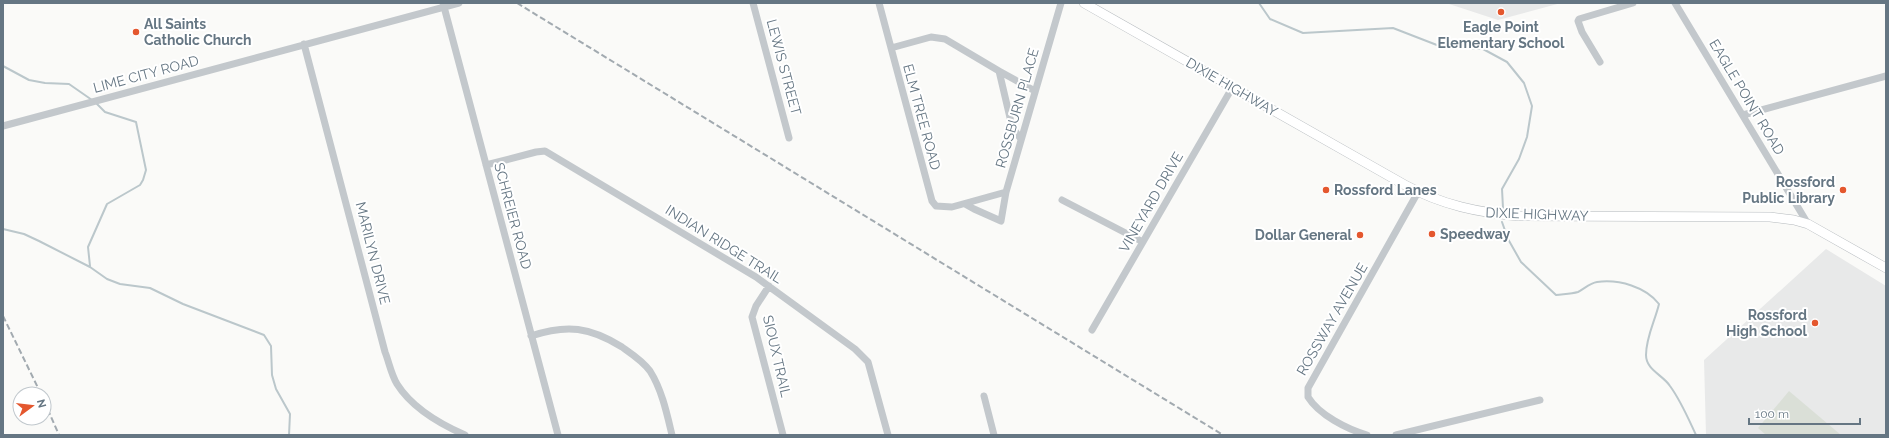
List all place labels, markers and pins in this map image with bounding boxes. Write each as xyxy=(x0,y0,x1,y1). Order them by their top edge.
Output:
marker: Eagle Point Elementary School xyxy=(1496,7,1506,17)
place label: All Saints Catholic Church xyxy=(144,16,252,48)
place label: Eagle Point Elementary School xyxy=(1438,19,1565,51)
marker: All Saints Catholic Church xyxy=(131,27,141,37)
place label: Rossford Public Library xyxy=(1742,174,1835,206)
place label: Rossford Lanes xyxy=(1334,182,1437,198)
marker: Rossford Lanes xyxy=(1321,185,1331,195)
marker: Rossford Public Library xyxy=(1838,185,1848,195)
place label: Speedway xyxy=(1440,226,1510,242)
place label: Dollar General xyxy=(1255,227,1353,243)
marker: Speedway xyxy=(1427,229,1437,239)
marker: Dollar General xyxy=(1355,230,1365,240)
place label: Rossford High School xyxy=(1726,307,1808,339)
marker: Rossford High School xyxy=(1810,318,1820,328)

